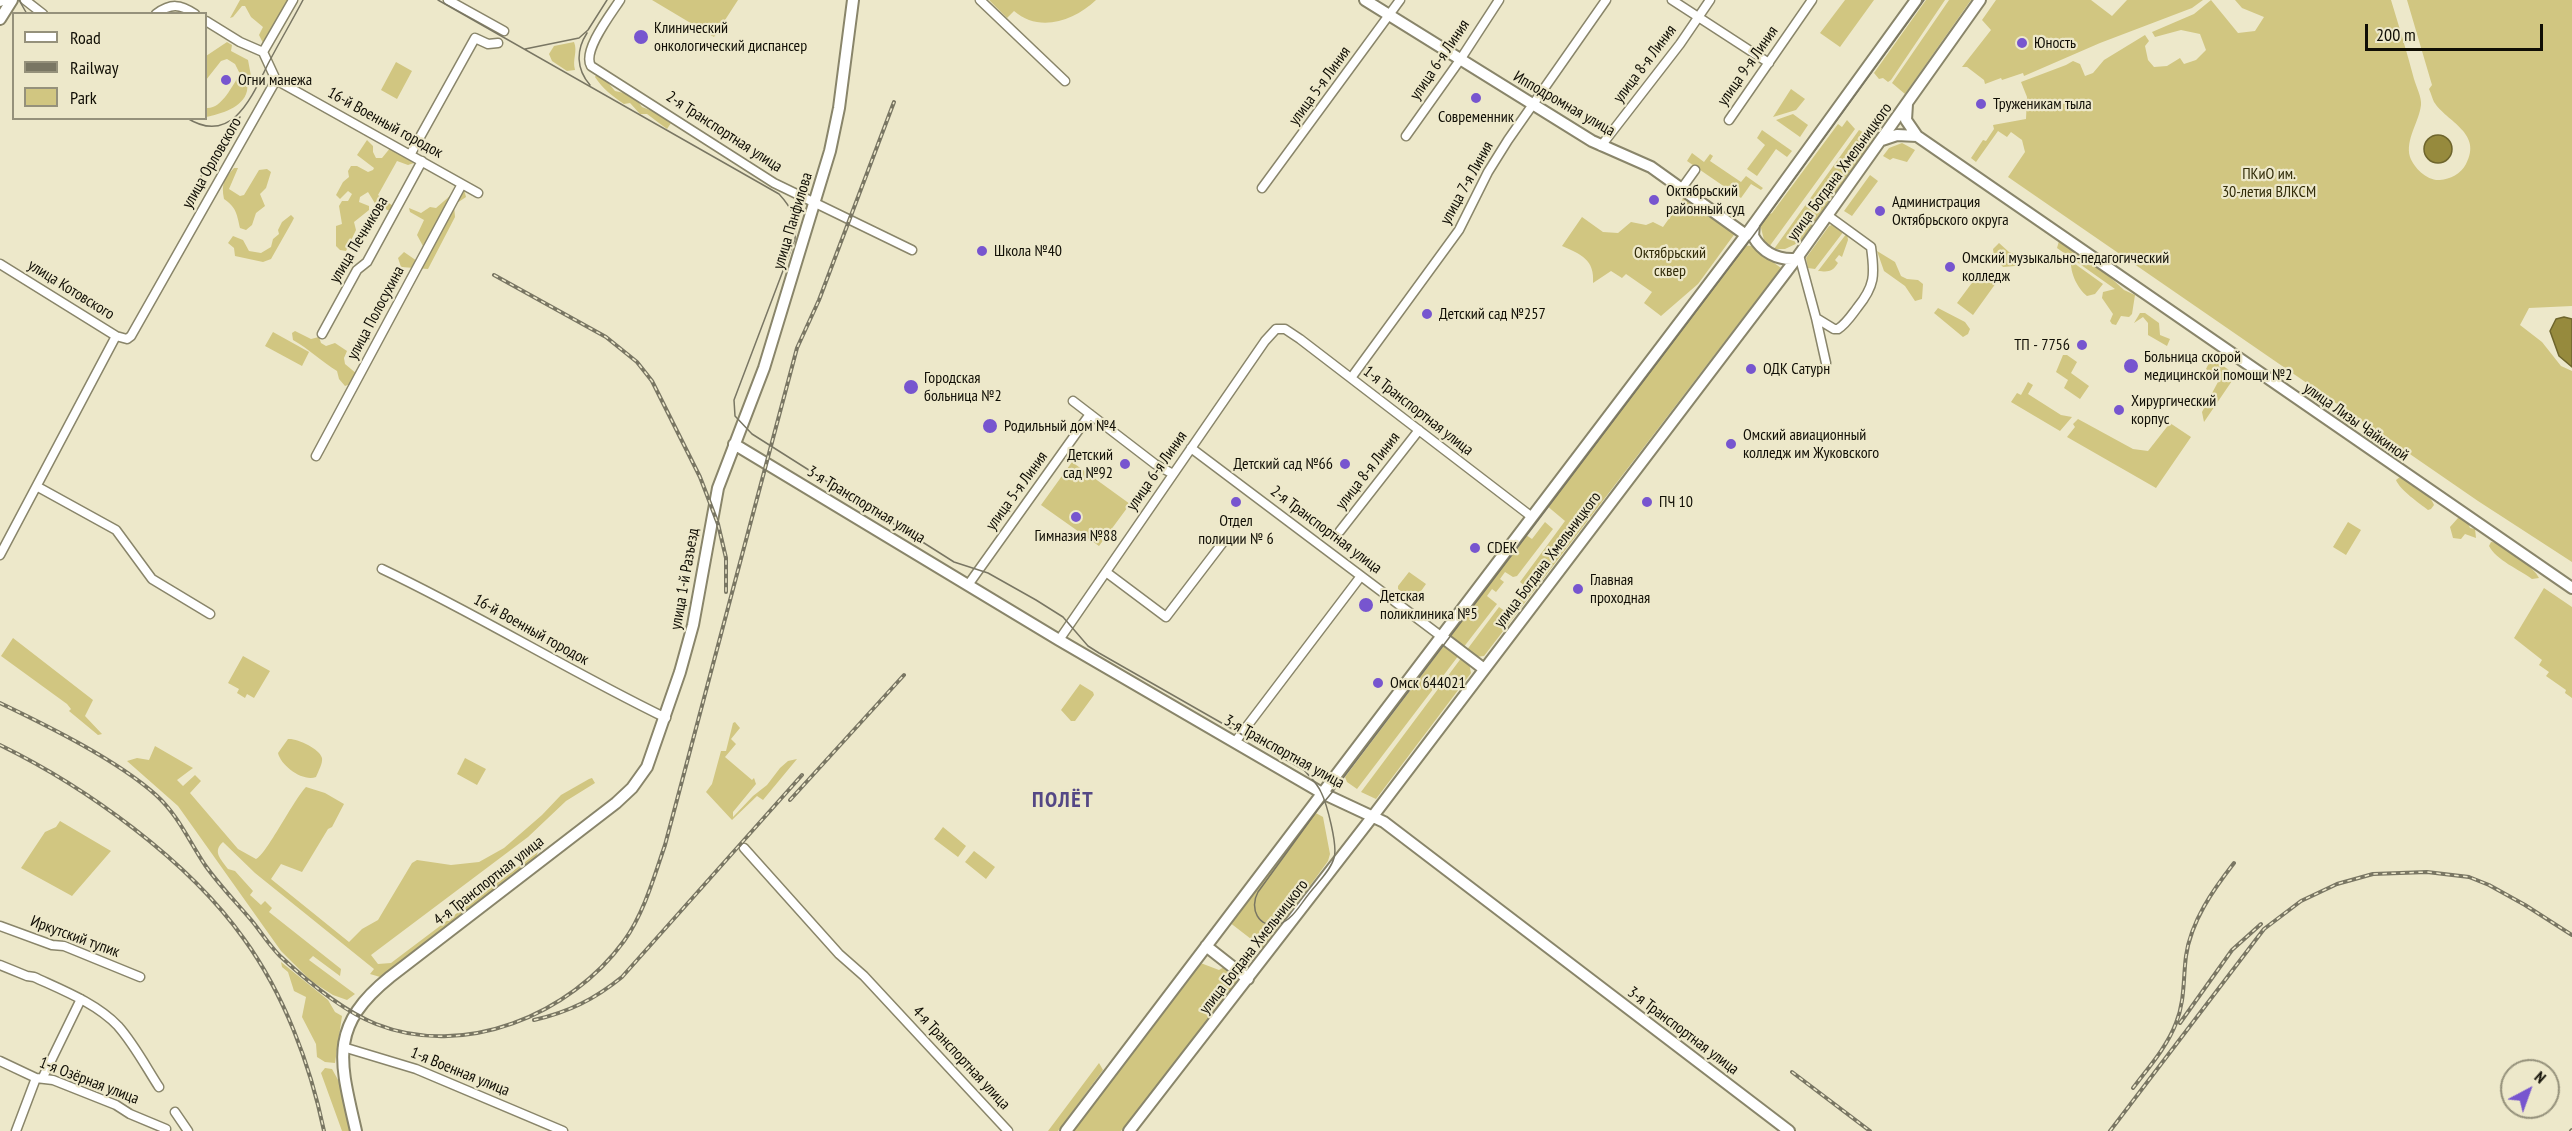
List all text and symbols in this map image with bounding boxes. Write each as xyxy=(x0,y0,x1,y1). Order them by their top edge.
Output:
legend xyxy=(12,12,207,120)
scale bar xyxy=(2368,12,2546,50)
street label: улица 6-я Линия xyxy=(1406,16,1474,104)
place label: Клинический онкологический диспансер xyxy=(654,18,807,56)
street label: улица 8-я Линия xyxy=(1609,21,1681,107)
street label: улица 9-я Линия xyxy=(1714,22,1782,110)
text: 200 m xyxy=(2376,23,2416,46)
text: Road xyxy=(70,26,101,49)
marker: Клинический онкологический диспансер xyxy=(632,28,650,46)
place label: Юность xyxy=(2034,33,2076,53)
marker: Юность xyxy=(2015,36,2029,50)
street label: улица 5-я Линия xyxy=(1285,43,1355,129)
text: Railway xyxy=(70,56,119,79)
street label: Ипподромная улица xyxy=(1510,67,1618,141)
place label: Огни манежа xyxy=(238,70,312,90)
marker: Огни манежа xyxy=(219,73,233,87)
street label: 16-й Военный городок xyxy=(324,83,446,163)
text: Park xyxy=(70,86,97,109)
street label: 2-я Транспортная улица xyxy=(662,87,786,177)
marker: Современник xyxy=(1469,91,1483,105)
place label: Труженикам тыла xyxy=(1993,94,2092,114)
marker: Труженикам тыла xyxy=(1974,97,1988,111)
street label: улица Богдана Хмельницкого xyxy=(1784,99,1896,245)
place label: Современник xyxy=(1438,107,1514,127)
street label: улица Орловского xyxy=(178,114,246,212)
street label: улица 7-я Линия xyxy=(1436,138,1498,228)
park label: ПКиО им. 30-летия ВЛКСМ xyxy=(2222,164,2316,202)
street label: улица Панфилова xyxy=(769,170,817,272)
place label: Октябрьский районный суд xyxy=(1666,181,1745,219)
place label: Администрация Октябрьского округа xyxy=(1892,192,2009,230)
street label: улица Печникова xyxy=(326,193,392,287)
marker: Октябрьский районный суд xyxy=(1647,193,1661,207)
marker: Администрация Октябрьского округа xyxy=(1873,204,1887,218)
place label: Школа №40 xyxy=(994,241,1062,261)
park label: Октябрьский сквер xyxy=(1634,243,1706,281)
marker: Школа №40 xyxy=(975,244,989,258)
place label: Омский музыкально-педагогический колледж xyxy=(1962,248,2169,286)
street label: улица Котовского xyxy=(24,256,118,324)
marker: Омский музыкально-педагогический колледж xyxy=(1943,260,1957,274)
street label: улица Полосухина xyxy=(343,263,409,363)
place label: Детский сад №257 xyxy=(1439,304,1546,324)
marker: Детский сад №257 xyxy=(1420,307,1434,321)
place label: ТП - 7756 xyxy=(2014,335,2070,355)
marker: ТП - 7756 xyxy=(2075,338,2089,352)
place label: Больница скорой медицинской помощи №2 xyxy=(2144,347,2292,385)
marker: Больница скорой медицинской помощи №2 xyxy=(2122,357,2140,375)
place label: ОДК Сатурн xyxy=(1763,359,1830,379)
street label: 1-я Транспортная улица xyxy=(1359,362,1477,460)
marker: ОДК Сатурн xyxy=(1744,362,1758,376)
place label: Городская больница №2 xyxy=(924,368,1002,406)
marker: Городская больница №2 xyxy=(902,378,920,396)
street label: улица Лизы Чайкиной xyxy=(2300,379,2412,465)
place label: Хирургический корпус xyxy=(2131,391,2216,429)
marker: Хирургический корпус xyxy=(2112,403,2126,417)
place label: Родильный дом №4 xyxy=(1004,416,1116,436)
marker: Родильный дом №4 xyxy=(981,417,999,435)
place label: Омский авиационный колледж им Жуковского xyxy=(1743,425,1879,463)
street label: улица 6-я Линия xyxy=(1123,427,1191,515)
street label: улица 8-я Линия xyxy=(1332,429,1404,513)
marker: Омский авиационный колледж им Жуковского xyxy=(1724,437,1738,451)
place label: Детский сад №92 xyxy=(1063,445,1113,483)
street label: улица 5-я Линия xyxy=(982,448,1052,534)
place label: Детский сад №66 xyxy=(1234,454,1333,474)
marker: Детский сад №92 xyxy=(1118,457,1132,471)
marker: Детский сад №66 xyxy=(1338,457,1352,471)
street label: 3-я Транспортная улица xyxy=(803,462,929,548)
street label: 2-я Транспортная улица xyxy=(1266,482,1386,578)
street label: улица Богдана Хмельницкого xyxy=(1491,488,1605,632)
place label: ПЧ 10 xyxy=(1659,492,1693,512)
marker: Отдел полиции № 6 xyxy=(1229,495,1243,509)
marker: ПЧ 10 xyxy=(1640,495,1654,509)
marker: Гимназия №88 xyxy=(1069,510,1083,524)
place label: Отдел полиции № 6 xyxy=(1198,511,1274,549)
place label: Гимназия №88 xyxy=(1035,526,1117,546)
street label: улица 1-й Разъезд xyxy=(667,527,703,631)
place label: CDEK xyxy=(1487,538,1517,558)
marker: CDEK xyxy=(1468,541,1482,555)
place label: Главная проходная xyxy=(1590,570,1650,608)
marker: Главная проходная xyxy=(1571,582,1585,596)
place label: Детская поликлиника №5 xyxy=(1380,586,1478,624)
street label: 16-й Военный городок xyxy=(470,590,592,670)
marker: Детская поликлиника №5 xyxy=(1357,596,1375,614)
place label: Омск 644021 xyxy=(1390,673,1466,693)
marker: Омск 644021 xyxy=(1371,676,1385,690)
street label: 3-я Транспортная улица xyxy=(1220,711,1348,793)
district label: ПОЛЁТ xyxy=(1032,788,1094,814)
street label: 4-я Транспортная улица xyxy=(430,832,548,930)
street label: улица Богдана Хмельницкого xyxy=(1195,876,1313,1018)
street label: Иркутский тупик xyxy=(28,912,122,962)
street label: 3-я Транспортная улица xyxy=(1623,983,1743,1079)
street label: 4-я Транспортная улица xyxy=(908,1002,1014,1114)
street label: 1-я Военная улица xyxy=(408,1043,512,1101)
street label: 1-я Озёрная улица xyxy=(36,1053,142,1109)
north arrow xyxy=(2500,1059,2560,1119)
text: N xyxy=(2531,1067,2550,1087)

